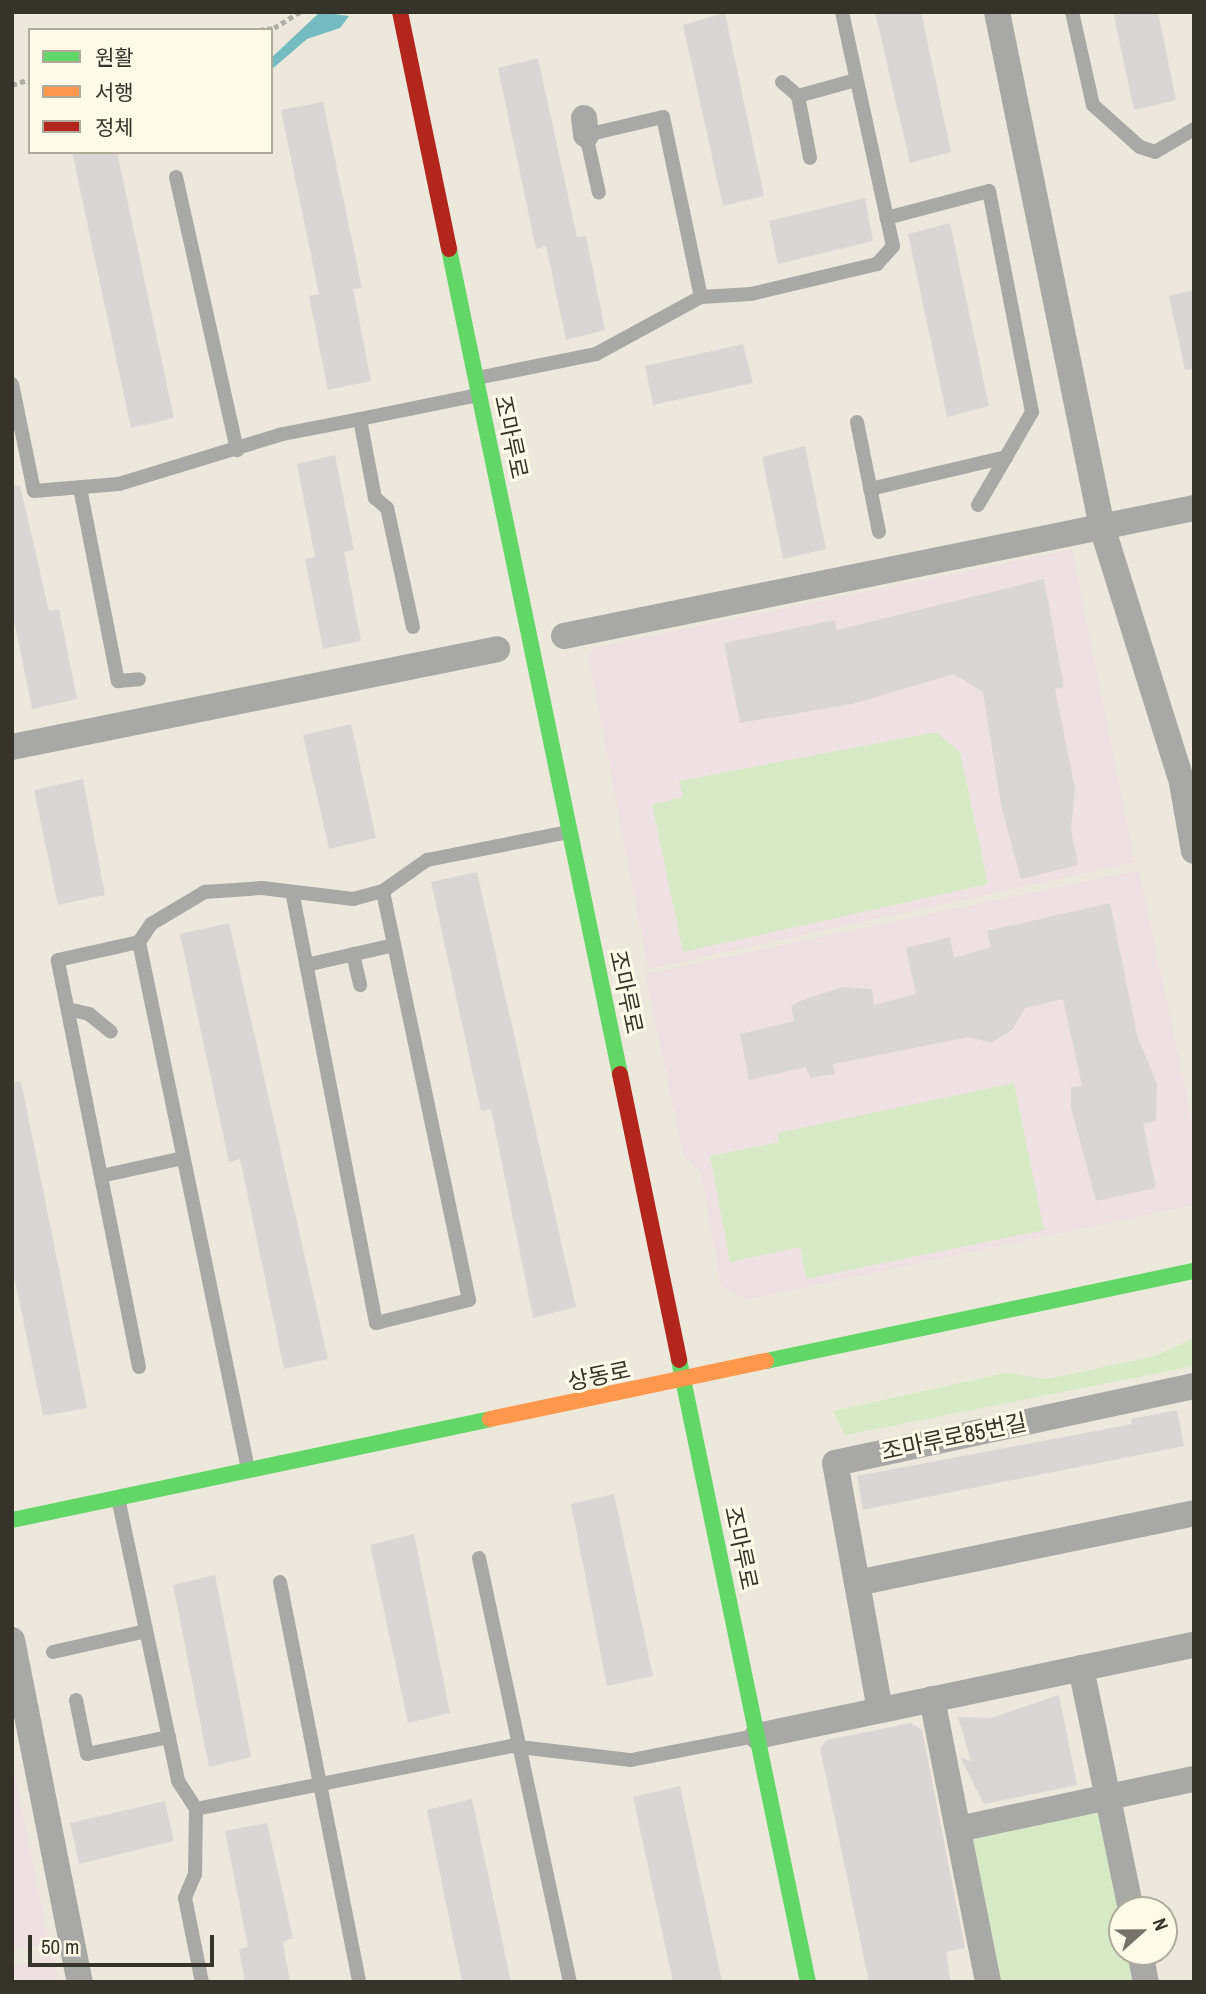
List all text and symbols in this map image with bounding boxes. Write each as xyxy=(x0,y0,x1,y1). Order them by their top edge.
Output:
legend xyxy=(28,28,273,154)
text: 원활 xyxy=(95,43,134,72)
text: 서행 xyxy=(95,78,134,107)
text: 정체 xyxy=(95,113,134,142)
street label: 조마루로 xyxy=(489,393,533,481)
street label: 조마루로 xyxy=(604,948,648,1036)
street label: 상동로 xyxy=(565,1356,633,1396)
street label: 조마루로85번길 xyxy=(879,1408,1029,1466)
street label: 조마루로 xyxy=(719,1504,763,1592)
north arrow xyxy=(1108,1896,1178,1966)
text: N xyxy=(1147,1914,1175,1934)
scale bar xyxy=(32,1920,217,1964)
text: 50 m xyxy=(41,1932,79,1961)

